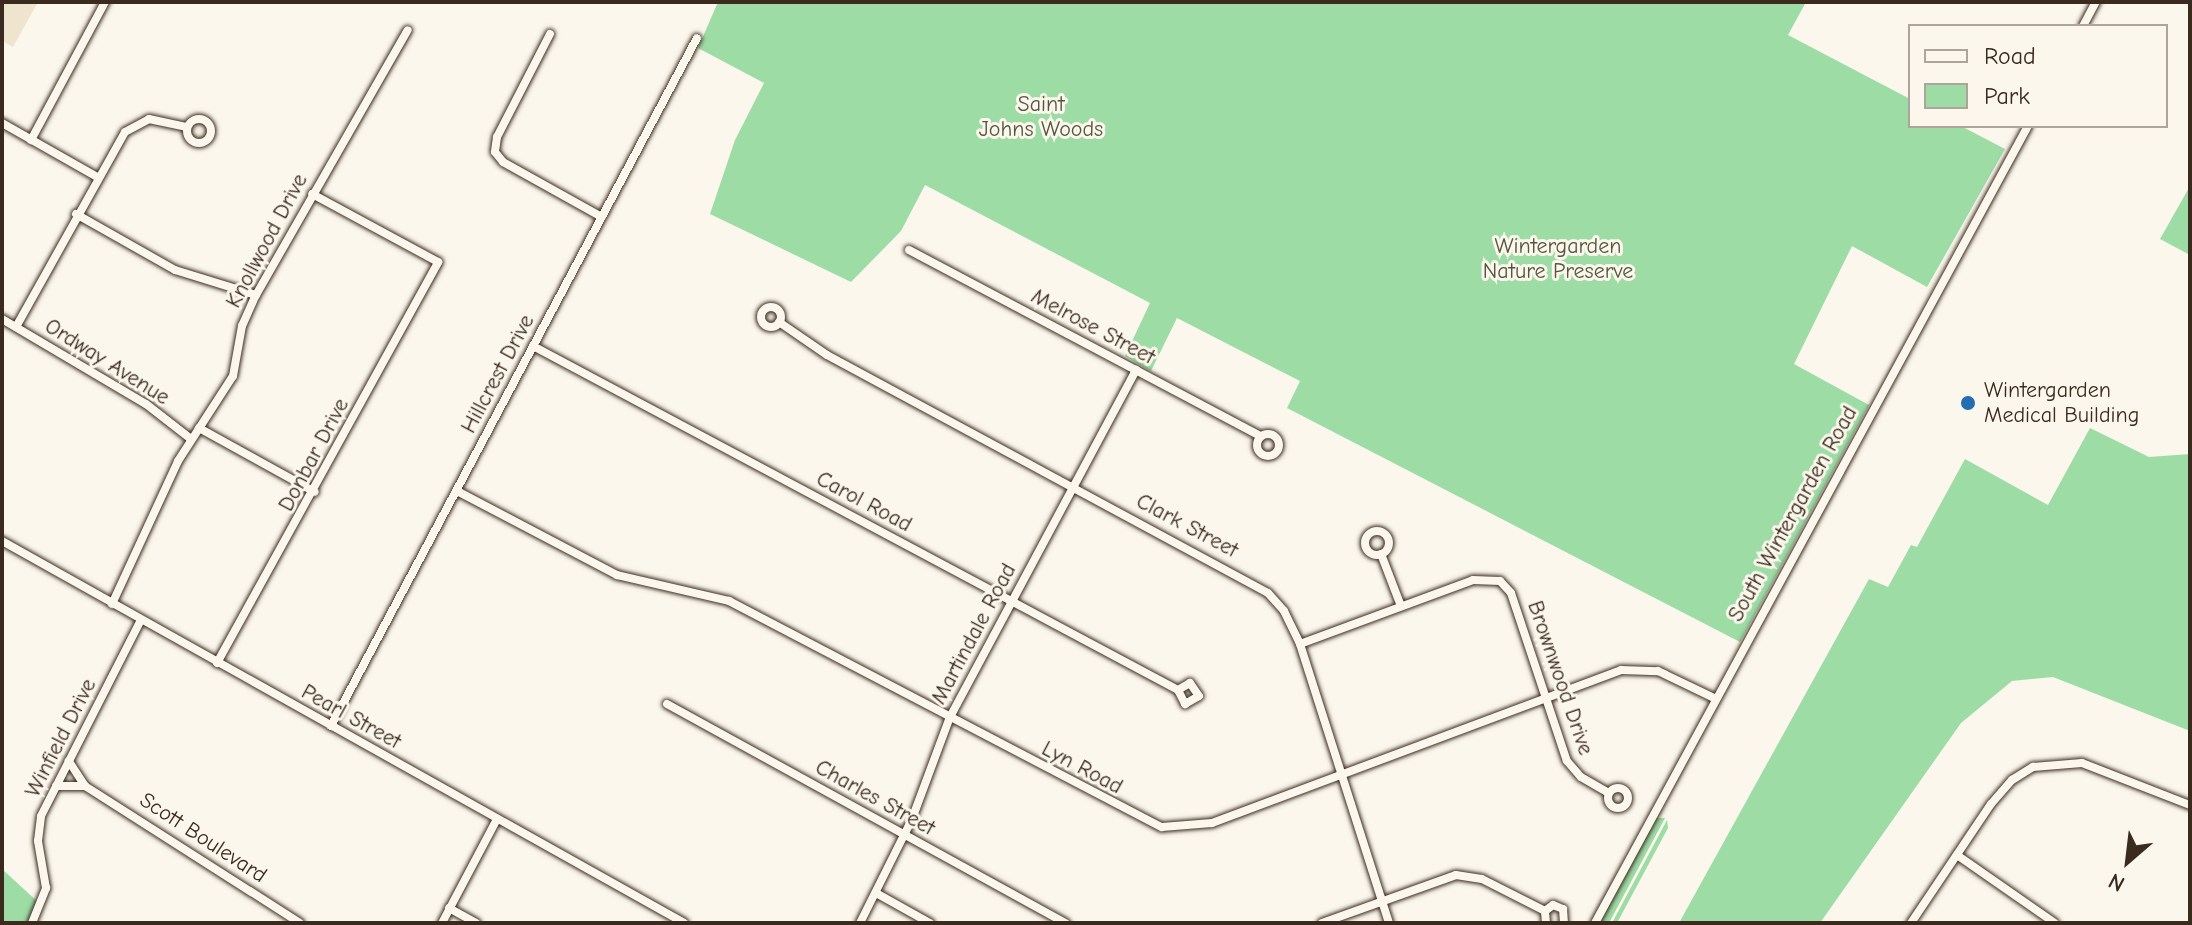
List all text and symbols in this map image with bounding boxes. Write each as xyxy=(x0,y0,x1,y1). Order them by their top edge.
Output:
legend xyxy=(1908,24,2168,128)
text: Road xyxy=(1984,42,2036,70)
text: Park xyxy=(1984,82,2030,110)
park label: Saint Johns Woods xyxy=(979,91,1103,142)
street label: Knollwood Drive xyxy=(221,169,313,313)
park label: Wintergarden Nature Preserve xyxy=(1483,233,1633,284)
street label: Melrose Street xyxy=(1026,283,1160,371)
street label: Hillcrest Drive xyxy=(456,310,540,438)
street label: Ordway Avenue xyxy=(40,313,174,411)
place label: Wintergarden Medical Building xyxy=(1984,377,2139,428)
street label: Donbar Drive xyxy=(273,394,355,516)
marker: Wintergarden Medical Building xyxy=(1959,394,1977,412)
street label: South Wintergarden Road xyxy=(1723,402,1863,626)
street label: Carol Road xyxy=(812,466,916,538)
street label: Clark Street xyxy=(1132,488,1242,564)
street label: Martindale Road xyxy=(926,559,1022,709)
street label: Brownwood Drive xyxy=(1521,598,1599,758)
street label: Winfield Drive xyxy=(20,674,102,802)
street label: Pearl Street xyxy=(297,679,405,755)
street label: Lyn Road xyxy=(1037,736,1127,800)
street label: Charles Street xyxy=(811,754,939,842)
street label: Scott Boulevard xyxy=(134,787,272,889)
north arrow xyxy=(2088,821,2168,901)
text: N xyxy=(2104,867,2129,897)

